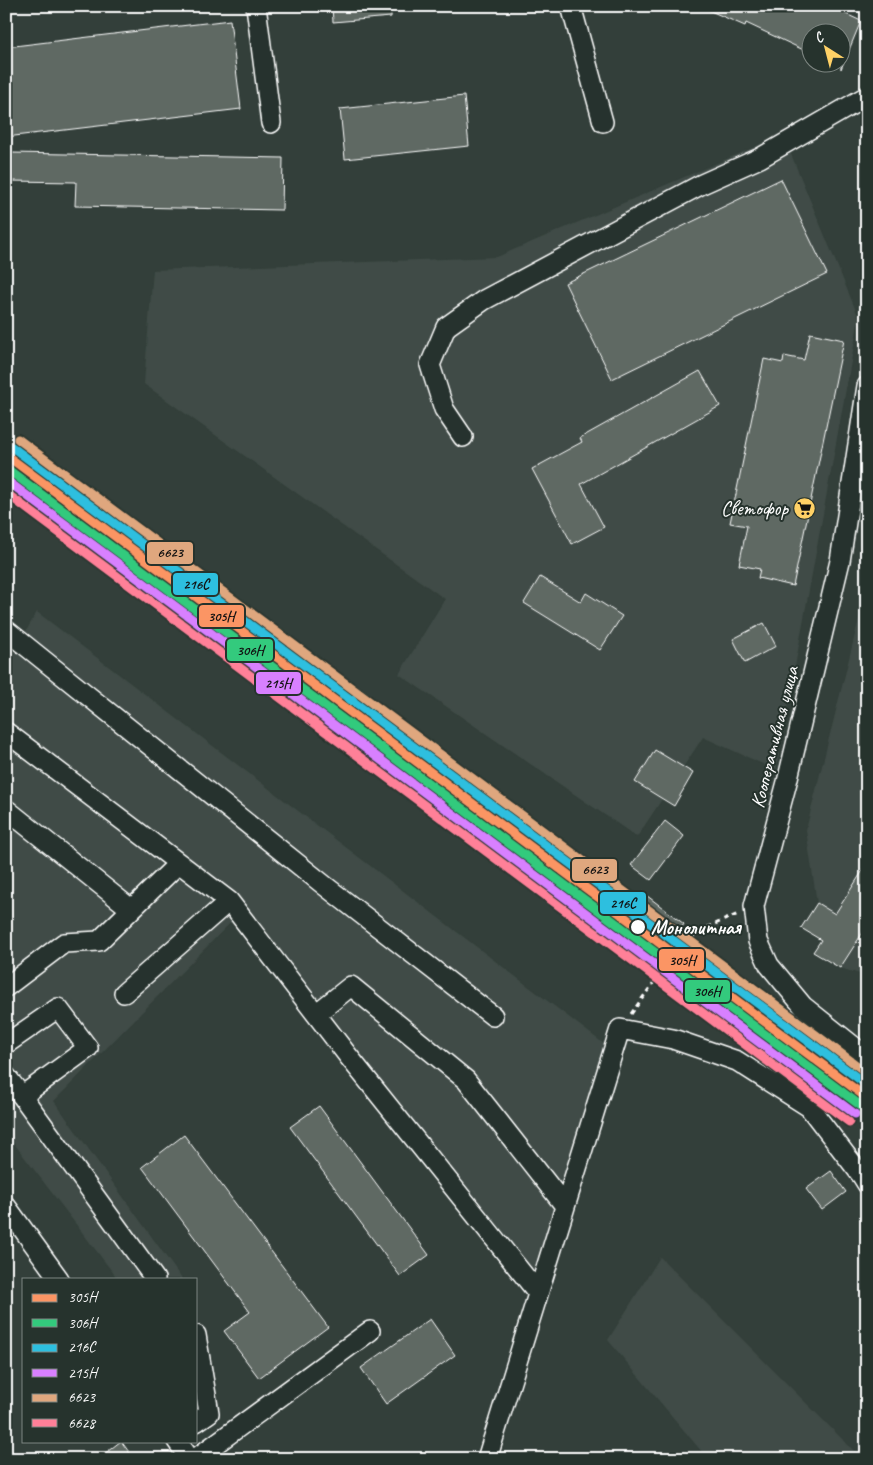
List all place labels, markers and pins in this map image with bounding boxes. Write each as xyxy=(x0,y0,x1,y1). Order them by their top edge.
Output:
place label: Светофор xyxy=(721,496,789,521)
supermarket icon: Светофор xyxy=(792,496,816,520)
place label: Монолитная xyxy=(651,915,743,940)
marker: Монолитная xyxy=(629,918,647,936)

